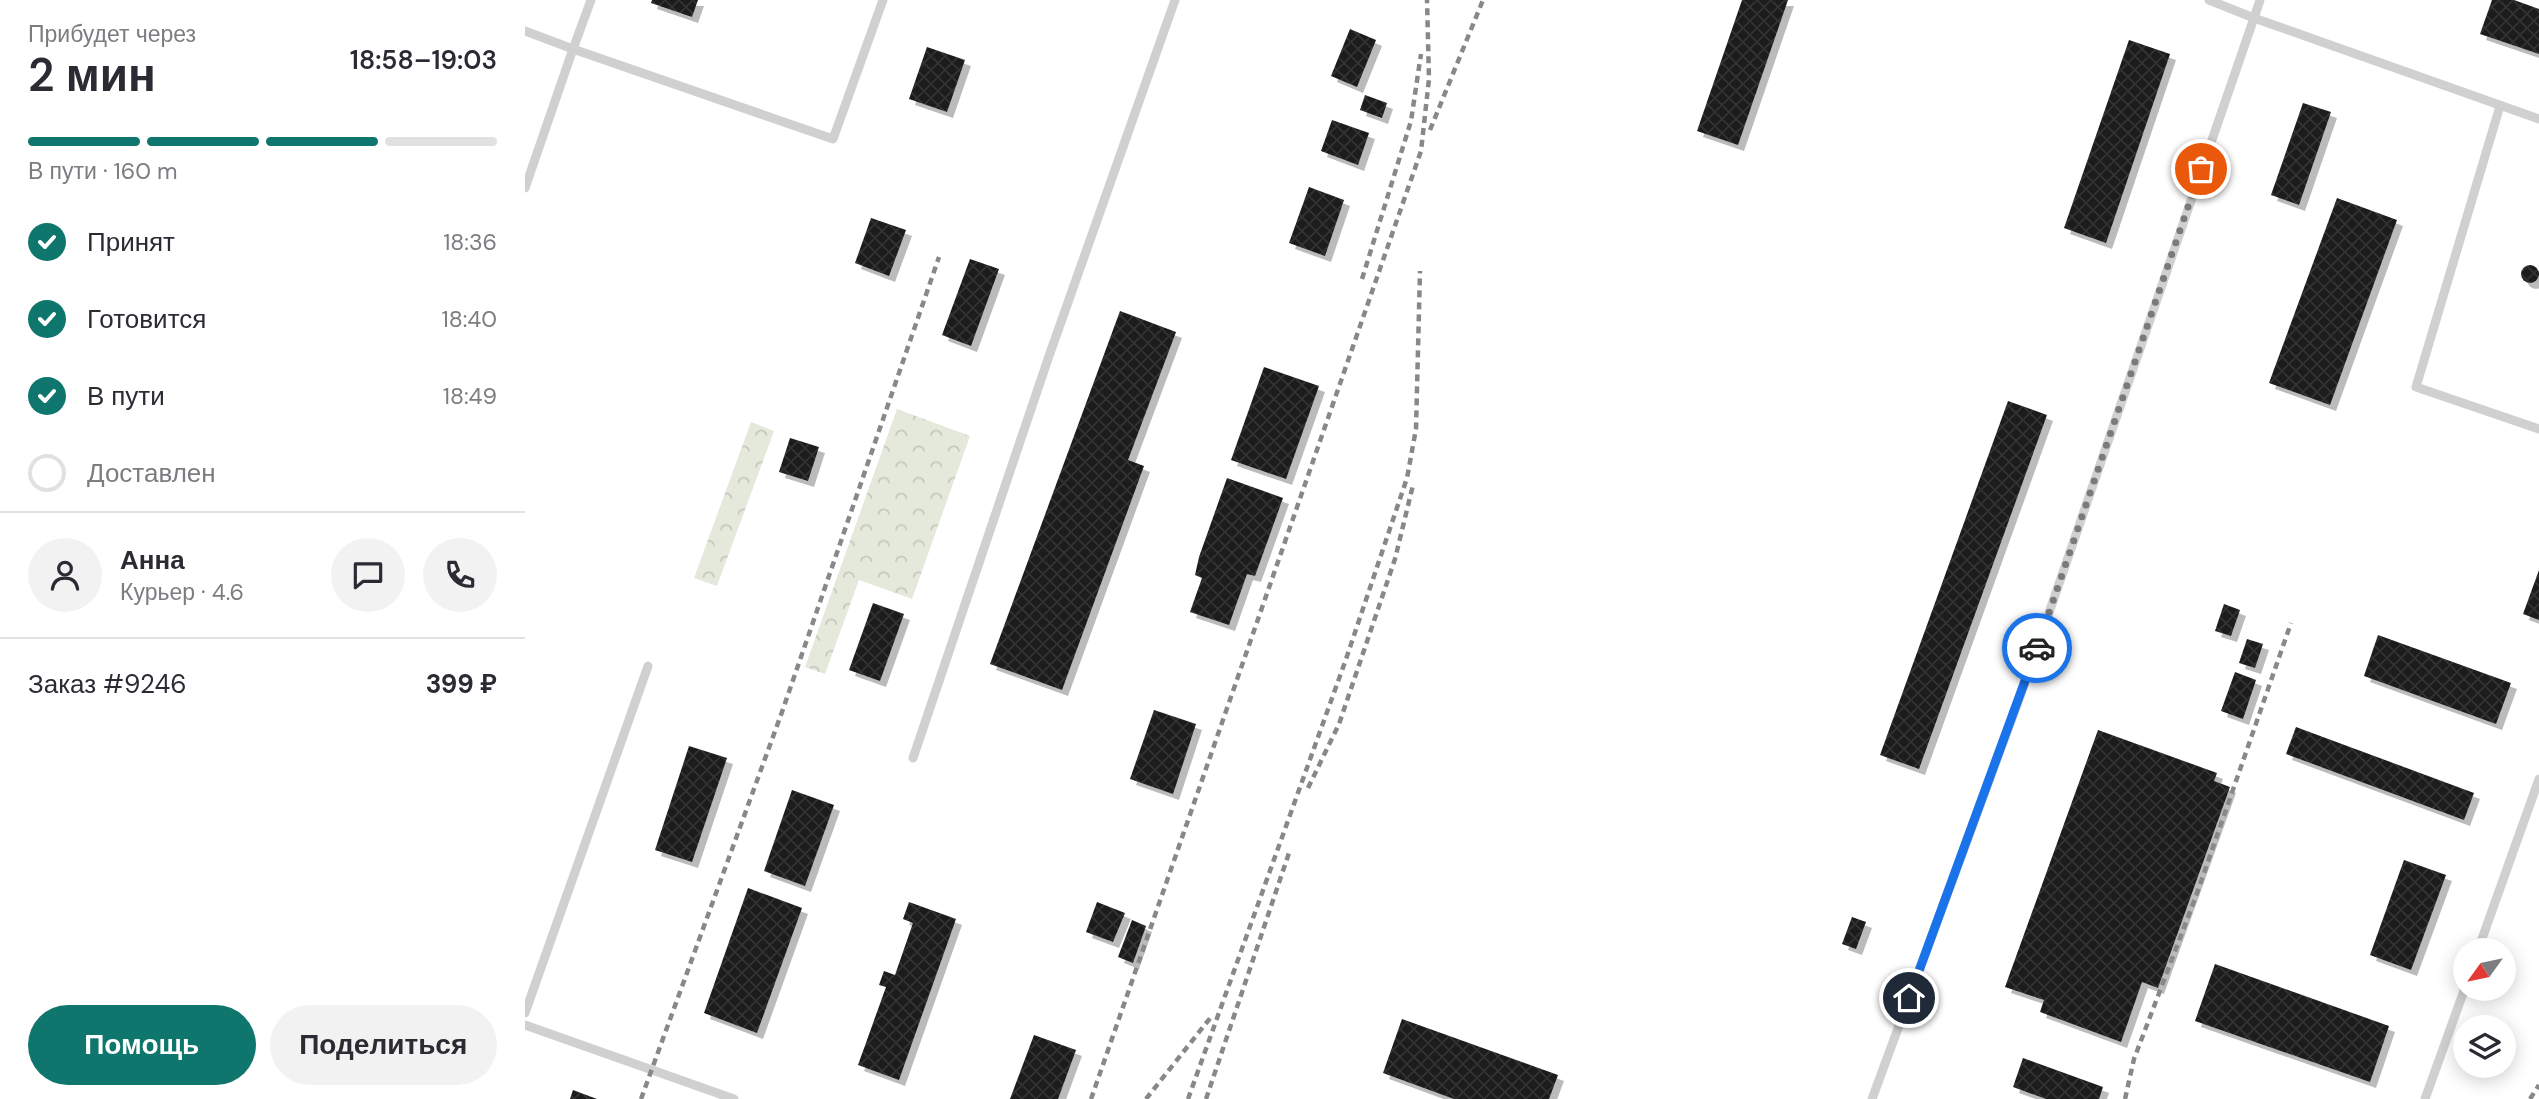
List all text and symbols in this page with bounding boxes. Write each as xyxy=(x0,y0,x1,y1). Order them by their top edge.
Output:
text: Прибудет через xyxy=(28,19,196,49)
text: 18:58–19:03 xyxy=(350,43,497,77)
text: 2 мин xyxy=(28,45,156,105)
pin xyxy=(2171,139,2231,199)
icon: bag xyxy=(2182,150,2220,188)
text: В пути · 160 m xyxy=(28,156,178,186)
icon: check xyxy=(28,223,66,261)
text: Принят xyxy=(87,225,175,259)
text: 18:36 xyxy=(443,227,497,257)
icon: check xyxy=(28,300,66,338)
text: Готовится xyxy=(87,302,206,336)
text: 18:40 xyxy=(442,304,497,334)
icon: check xyxy=(28,377,66,415)
text: В пути xyxy=(87,379,165,413)
text: 18:49 xyxy=(443,381,497,411)
text: Доставлен xyxy=(87,456,216,490)
button: person xyxy=(28,538,102,612)
button: chat xyxy=(331,538,405,612)
button: phone xyxy=(423,538,497,612)
text: Анна xyxy=(120,543,185,577)
text: Курьер · 4.6 xyxy=(120,577,244,607)
courier xyxy=(2002,613,2072,683)
icon: car xyxy=(2018,629,2056,667)
text: Заказ #9246 xyxy=(28,667,187,701)
text: 399 ₽ xyxy=(426,667,497,701)
north arrow xyxy=(2453,938,2517,1001)
map controls xyxy=(2453,938,2516,1078)
pin xyxy=(1879,968,1939,1028)
icon: home xyxy=(1890,979,1928,1017)
button: Помощь xyxy=(28,1005,256,1085)
button: Поделиться xyxy=(270,1005,497,1085)
button: layers xyxy=(2453,1015,2516,1078)

